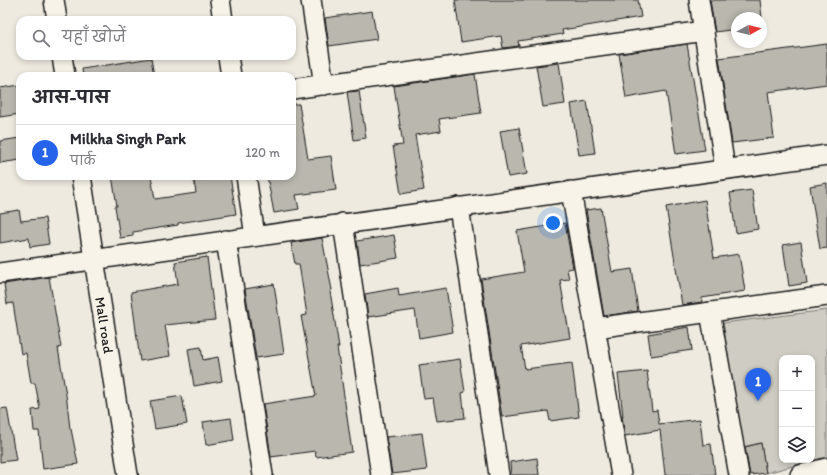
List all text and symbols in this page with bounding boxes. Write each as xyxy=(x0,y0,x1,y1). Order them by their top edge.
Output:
north arrow xyxy=(731,12,767,48)
search box xyxy=(16,16,296,60)
icon: search xyxy=(30,27,52,49)
text: यहाँ खोजें xyxy=(62,28,126,46)
text: आस-पास xyxy=(32,87,110,107)
text: Milkha Singh Park xyxy=(70,130,186,148)
text: 1 xyxy=(42,145,48,160)
text: 120 m xyxy=(245,145,280,160)
text: पार्क xyxy=(70,153,96,168)
your location xyxy=(543,213,563,233)
street label: Mall road xyxy=(92,296,117,355)
map controls xyxy=(779,355,815,463)
button: + xyxy=(779,355,815,391)
pin: 1 xyxy=(745,368,771,401)
button: − xyxy=(779,391,815,427)
button: layers xyxy=(779,427,815,463)

